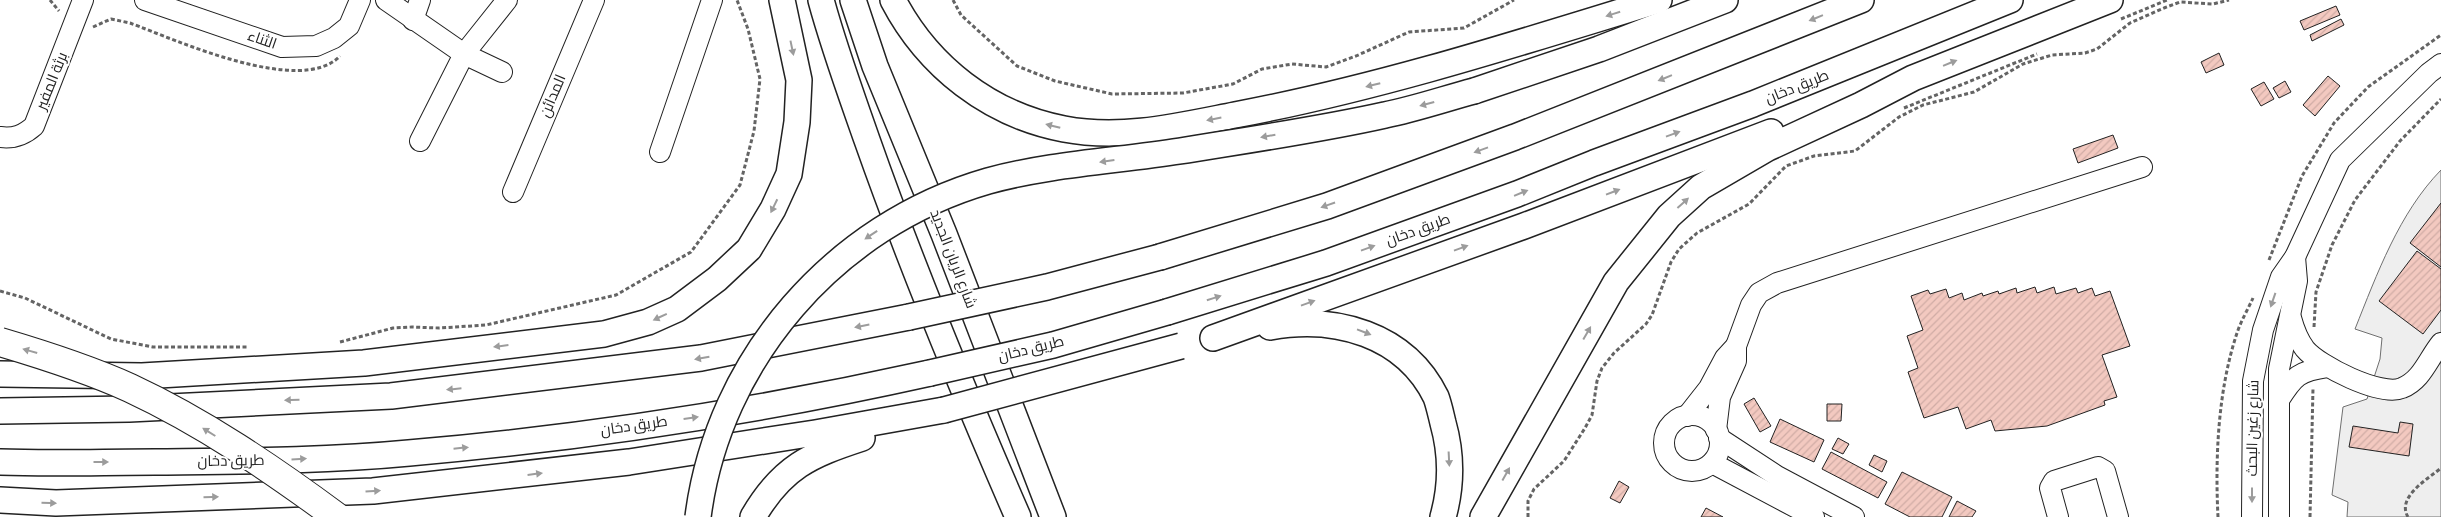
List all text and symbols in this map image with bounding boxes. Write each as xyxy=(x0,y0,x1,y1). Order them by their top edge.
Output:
one-way arrow xyxy=(1605,11,1620,19)
one-way arrow xyxy=(1809,15,1823,23)
street label: الثناء xyxy=(245,25,279,55)
one-way arrow xyxy=(788,40,796,55)
street label: برثة المفير xyxy=(30,49,73,114)
one-way arrow xyxy=(1943,59,1957,67)
street label: طريق دخان xyxy=(1762,65,1832,109)
street label: المدائن xyxy=(535,71,571,121)
one-way arrow xyxy=(1657,74,1672,82)
one-way arrow xyxy=(1365,81,1380,89)
one-way arrow xyxy=(1419,100,1435,108)
one-way arrow xyxy=(1206,115,1222,123)
one-way arrow xyxy=(1046,122,1061,130)
one-way arrow xyxy=(1665,130,1680,137)
one-way arrow xyxy=(1260,133,1276,141)
one-way arrow xyxy=(1473,147,1488,154)
one-way arrow xyxy=(1099,157,1115,165)
one-way arrow xyxy=(1514,188,1528,196)
one-way arrow xyxy=(1606,188,1621,196)
one-way arrow xyxy=(1676,198,1689,209)
one-way arrow xyxy=(770,199,778,213)
one-way arrow xyxy=(1320,202,1335,210)
street label: شارع الريان الجديد xyxy=(924,206,982,312)
street label: طريق دخان xyxy=(1383,209,1453,251)
one-way arrow xyxy=(865,230,878,240)
one-way arrow xyxy=(1361,244,1376,252)
one-way arrow xyxy=(1453,244,1468,251)
one-way arrow xyxy=(2269,293,2276,308)
one-way arrow xyxy=(1206,294,1221,301)
one-way arrow xyxy=(1301,299,1316,307)
one-way arrow xyxy=(653,313,667,321)
one-way arrow xyxy=(854,322,869,330)
one-way arrow xyxy=(1582,327,1591,340)
one-way arrow xyxy=(1357,328,1372,336)
street label: طريق دخان xyxy=(996,331,1066,367)
one-way arrow xyxy=(493,342,509,350)
one-way arrow xyxy=(22,346,37,354)
one-way arrow xyxy=(694,354,710,362)
street label: شارع زغين البحث xyxy=(2242,379,2264,477)
one-way arrow xyxy=(446,385,462,393)
one-way arrow xyxy=(284,396,300,404)
street label: طريق دخان xyxy=(599,411,669,441)
one-way arrow xyxy=(684,413,700,421)
one-way arrow xyxy=(202,427,216,436)
one-way arrow xyxy=(453,444,469,452)
street label: طريق دخان xyxy=(197,450,265,472)
one-way arrow xyxy=(1446,451,1454,467)
one-way arrow xyxy=(291,455,307,463)
one-way arrow xyxy=(93,458,109,466)
one-way arrow xyxy=(1502,467,1510,482)
one-way arrow xyxy=(527,470,543,478)
one-way arrow xyxy=(366,487,382,495)
one-way arrow xyxy=(2248,487,2256,503)
one-way arrow xyxy=(203,493,219,501)
one-way arrow xyxy=(41,499,57,507)

